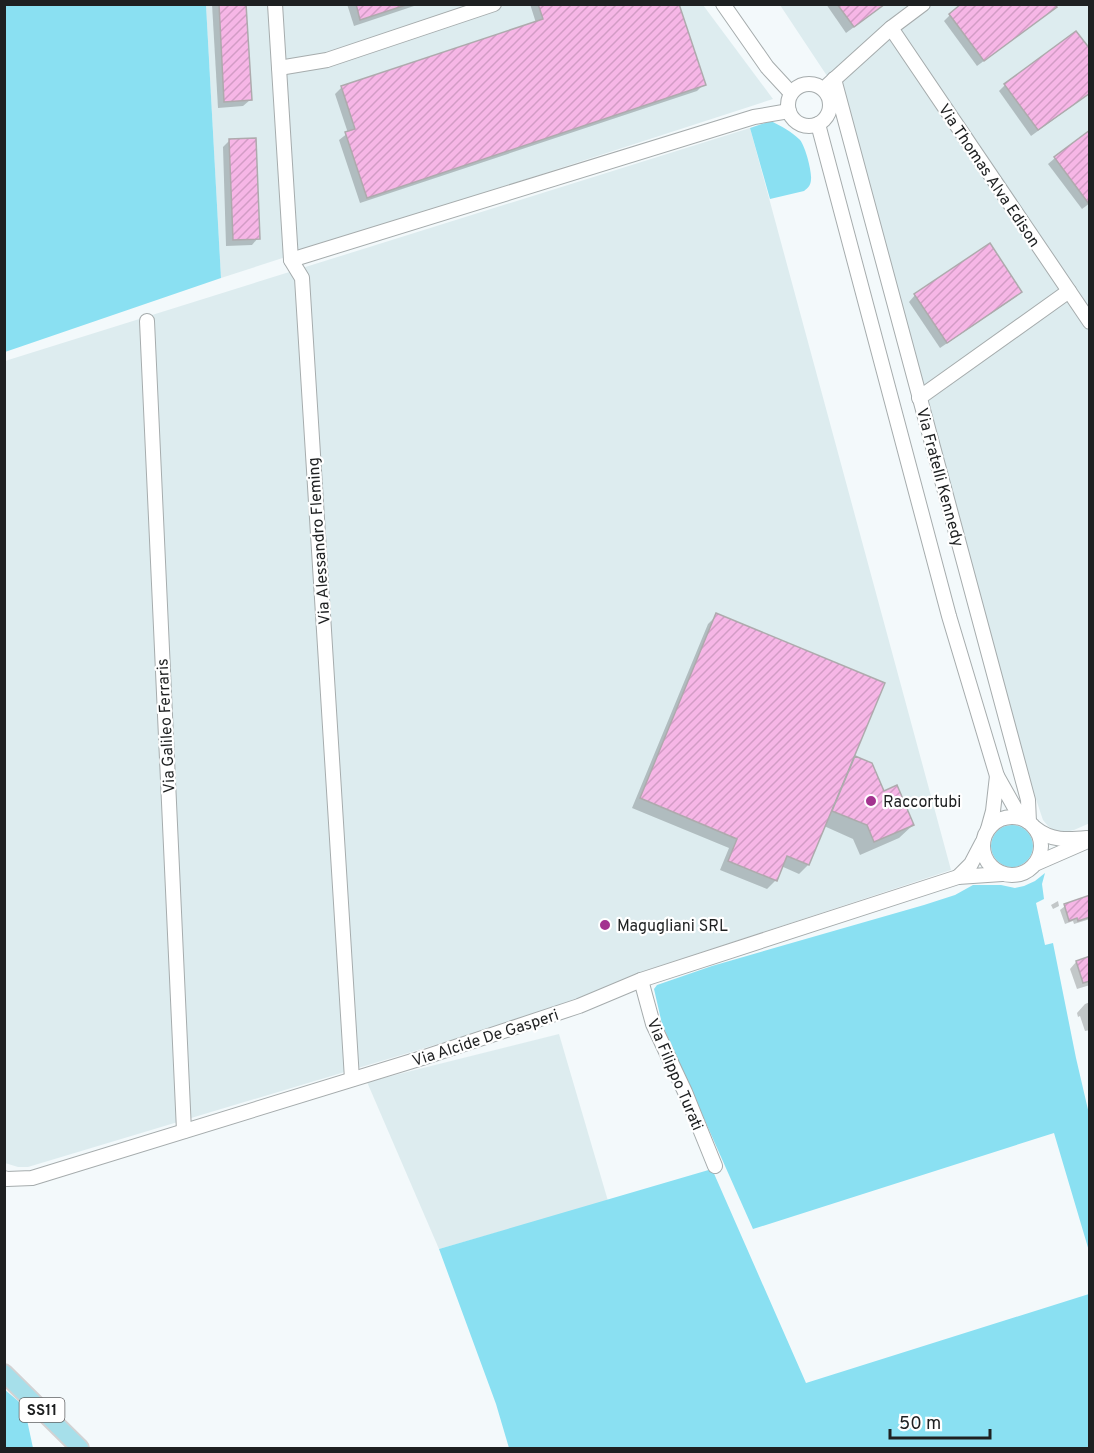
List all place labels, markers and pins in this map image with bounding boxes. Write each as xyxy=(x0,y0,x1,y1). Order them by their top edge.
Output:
place label: Raccortubi xyxy=(883,793,961,813)
marker: Raccortubi xyxy=(864,794,878,808)
place label: Magugliani SRL xyxy=(617,917,728,937)
marker: Magugliani SRL xyxy=(598,918,612,932)

